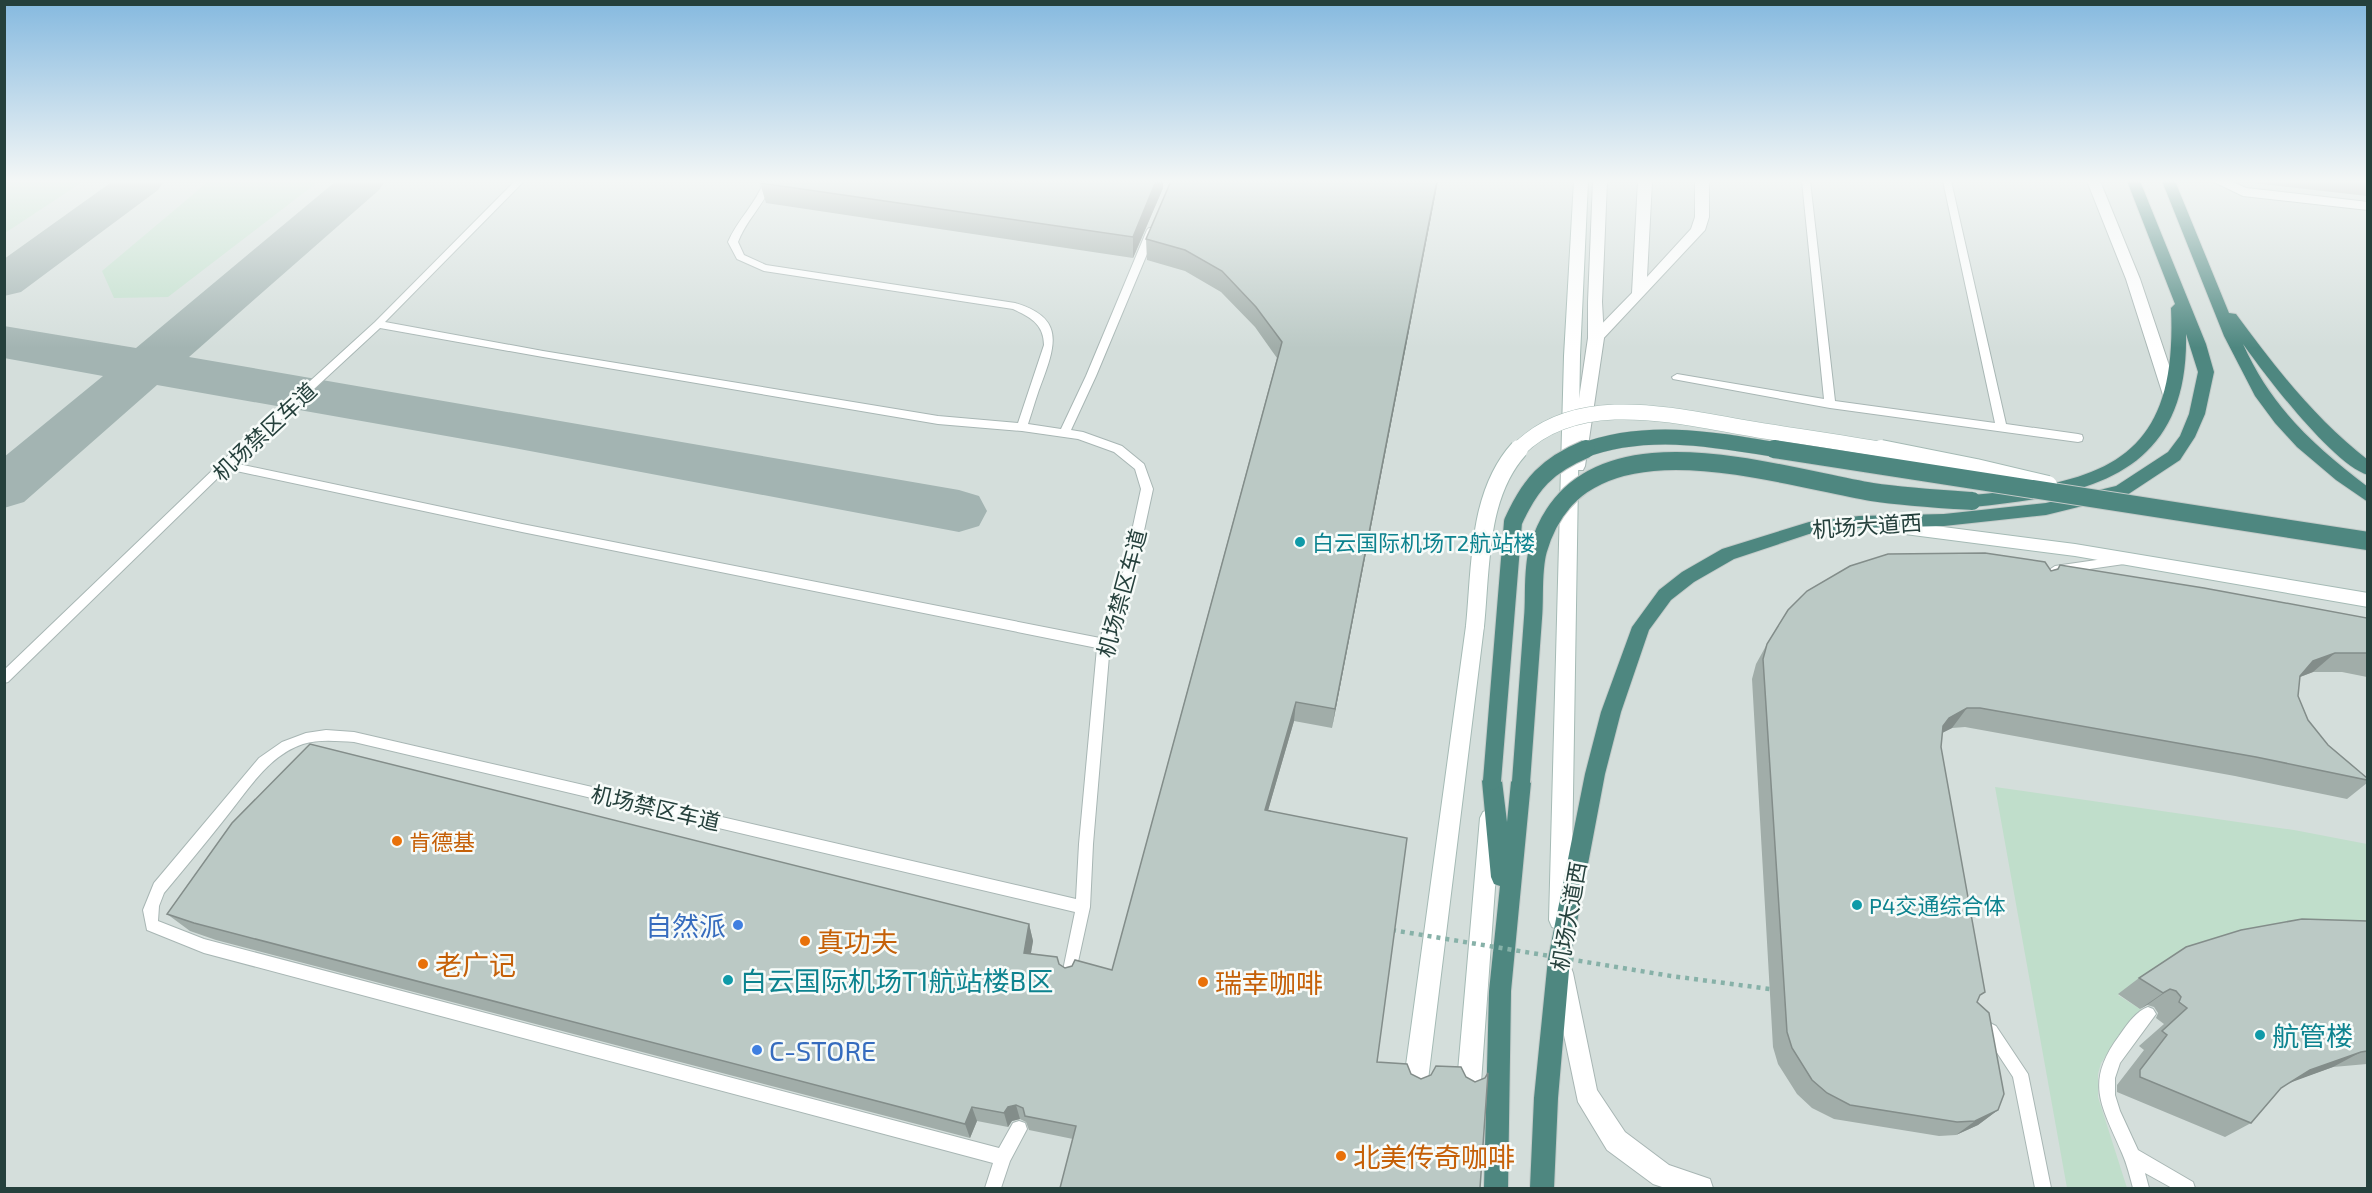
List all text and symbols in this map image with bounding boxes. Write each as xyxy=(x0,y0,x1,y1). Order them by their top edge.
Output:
street label: 机场禁区车道 xyxy=(207,376,321,486)
street label: 机场大道西 xyxy=(1811,508,1923,542)
street label: 机场禁区车道 xyxy=(1091,526,1151,660)
place label: 白云国际机场T2航站楼 xyxy=(1312,529,1535,555)
marker: 白云国际机场T2航站楼 xyxy=(1293,535,1307,549)
street label: 机场禁区车道 xyxy=(589,779,723,835)
place label: 肯德基 xyxy=(409,828,475,854)
marker: 肯德基 xyxy=(390,834,404,848)
street label: 机场大道西 xyxy=(1546,860,1590,972)
place label: P4交通综合体 xyxy=(1869,892,2006,918)
marker: P4交通综合体 xyxy=(1850,898,1864,912)
place label: 自然派 xyxy=(645,909,726,941)
marker: 自然派 xyxy=(731,918,745,932)
place label: 真功夫 xyxy=(817,925,898,957)
marker: 真功夫 xyxy=(798,934,812,948)
place label: 老广记 xyxy=(435,948,516,980)
marker: 老广记 xyxy=(416,957,430,971)
place label: 白云国际机场T1航站楼B区 xyxy=(740,964,1053,996)
place label: 瑞幸咖啡 xyxy=(1215,966,1323,998)
marker: 白云国际机场T1航站楼B区 xyxy=(721,973,735,987)
marker: 瑞幸咖啡 xyxy=(1196,975,1210,989)
place label: 航管楼 xyxy=(2272,1019,2353,1051)
marker: 航管楼 xyxy=(2253,1028,2267,1042)
place label: C-STORE xyxy=(769,1034,876,1066)
marker: C-STORE xyxy=(750,1043,764,1057)
place label: 北美传奇咖啡 xyxy=(1353,1140,1515,1172)
marker: 北美传奇咖啡 xyxy=(1334,1149,1348,1163)

